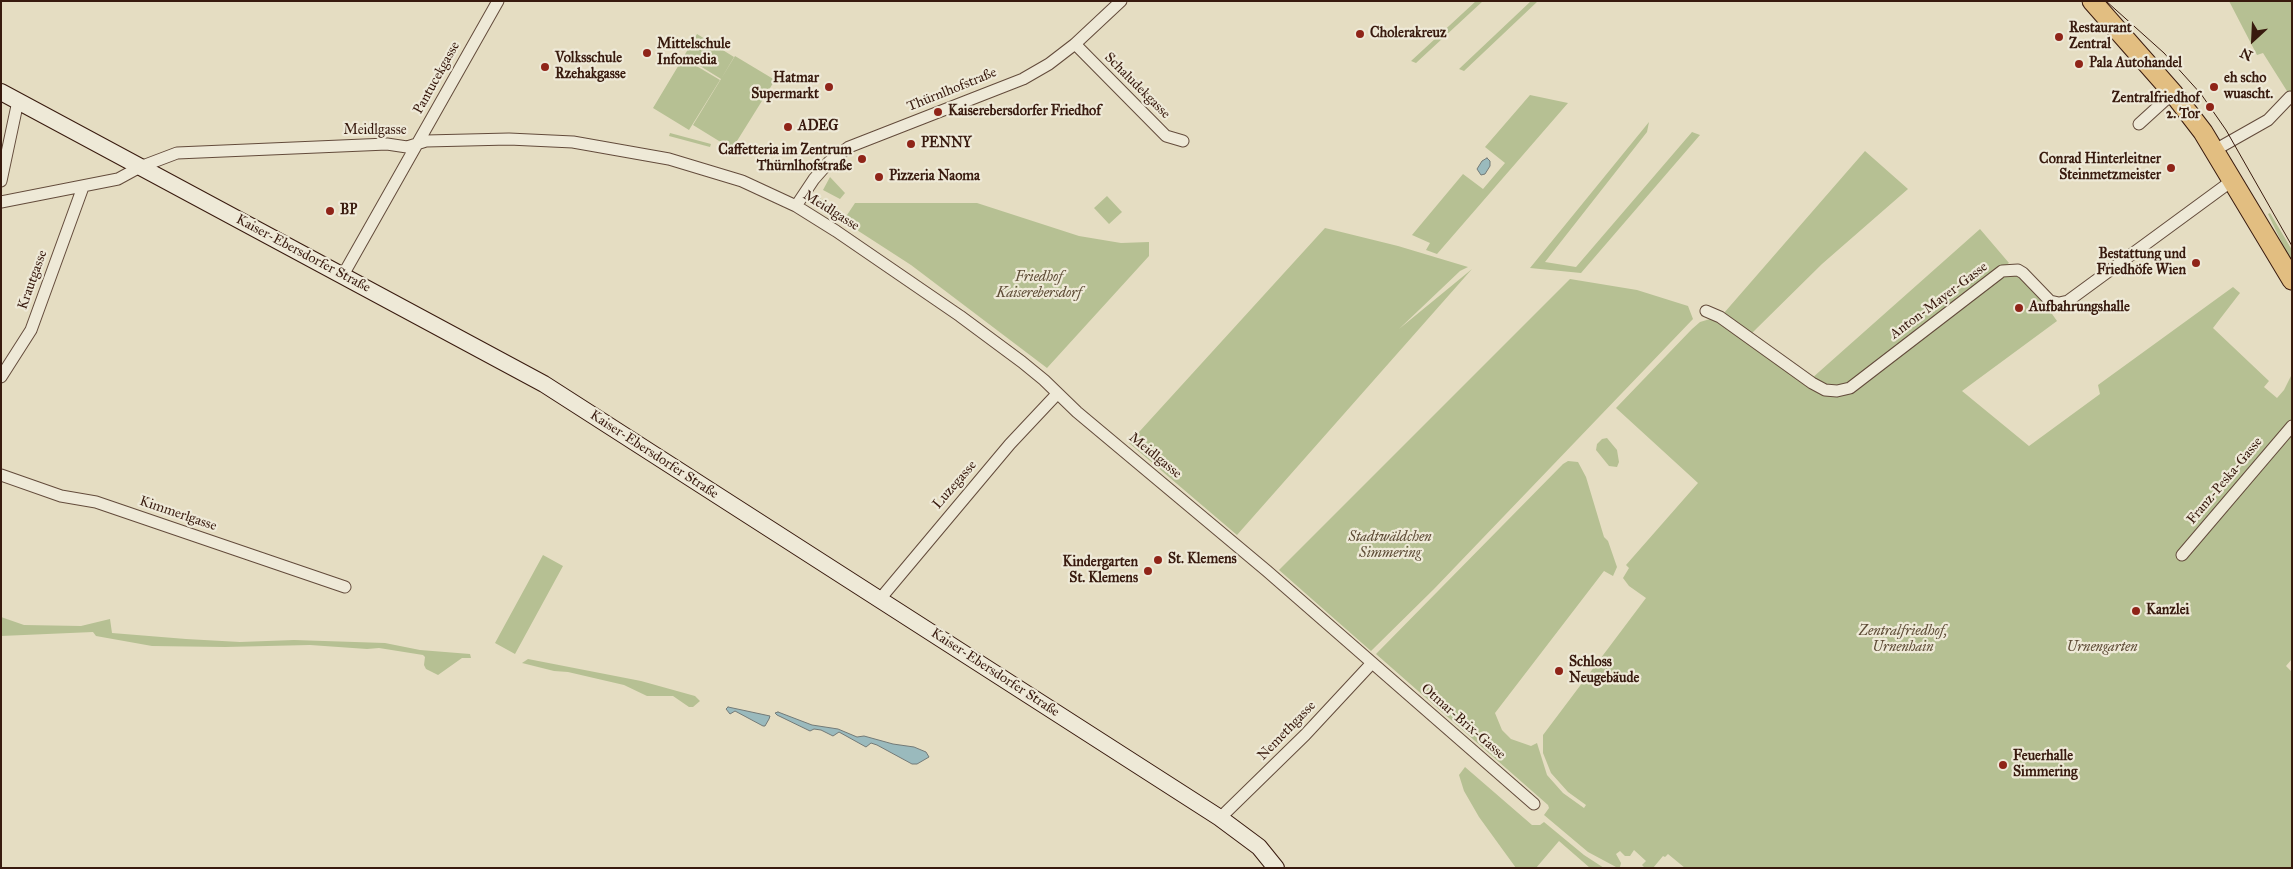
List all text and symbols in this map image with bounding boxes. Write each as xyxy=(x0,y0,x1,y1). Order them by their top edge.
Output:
north arrow xyxy=(2228,15,2278,65)
place label: Restaurant Zentral xyxy=(2069,21,2132,54)
place label: Cholerakreuz xyxy=(1370,26,1447,42)
marker: Cholerakreuz xyxy=(1354,28,1366,40)
marker: Restaurant Zentral xyxy=(2053,31,2065,43)
place label: Mittelschule Infomedia xyxy=(657,37,730,70)
street label: Pantucekgasse xyxy=(410,39,464,117)
text: N xyxy=(2237,44,2255,64)
marker: Mittelschule Infomedia xyxy=(641,47,653,59)
street label: Schaludekgasse xyxy=(1100,49,1174,123)
place label: Volksschule Rzehakgasse xyxy=(555,51,626,84)
place label: Pala Autohandel xyxy=(2089,56,2182,72)
marker: Pala Autohandel xyxy=(2073,58,2085,70)
marker: Volksschule Rzehakgasse xyxy=(539,61,551,73)
street label: Thürnlhofstraße xyxy=(905,64,999,116)
place label: Hatmar Supermarkt xyxy=(751,71,819,104)
place label: eh scho wuascht. xyxy=(2224,71,2273,104)
marker: Hatmar Supermarkt xyxy=(823,81,835,93)
marker: eh scho wuascht. xyxy=(2208,81,2220,93)
place label: Zentralfriedhof 2. Tor xyxy=(2112,91,2200,124)
marker: Zentralfriedhof 2. Tor xyxy=(2204,101,2216,113)
place label: Kaiserebersdorfer Friedhof xyxy=(948,104,1101,120)
marker: Kaiserebersdorfer Friedhof xyxy=(932,106,944,118)
place label: ADEG xyxy=(798,119,839,135)
marker: ADEG xyxy=(782,121,794,133)
street label: Meidlgasse xyxy=(343,123,407,139)
place label: PENNY xyxy=(921,136,972,152)
marker: PENNY xyxy=(905,138,917,150)
place label: Caffetteria im Zentrum Thürnlhofstraße xyxy=(718,143,852,176)
place label: Conrad Hinterleitner Steinmetzmeister xyxy=(2039,152,2161,184)
marker: Caffetteria im Zentrum Thürnlhofstraße xyxy=(856,153,868,165)
marker: Conrad Hinterleitner Steinmetzmeister xyxy=(2165,162,2177,174)
place label: Pizzeria Naoma xyxy=(889,169,980,185)
marker: Pizzeria Naoma xyxy=(873,171,885,183)
street label: Meidlgasse xyxy=(800,187,862,235)
place label: BP xyxy=(340,203,357,219)
marker: BP xyxy=(324,205,336,217)
street label: Kaiser-Ebersdorfer Straße xyxy=(233,211,373,297)
place label: Bestattung und Friedhöfe Wien xyxy=(2097,247,2186,280)
street label: Krautgasse xyxy=(15,248,51,312)
marker: Bestattung und Friedhöfe Wien xyxy=(2190,257,2202,269)
street label: Anton-Mayer-Gasse xyxy=(1887,259,1991,343)
park label: Friedhof Kaiserebersdorf xyxy=(996,270,1082,302)
place label: Aufbahrungshalle xyxy=(2029,300,2130,316)
marker: Aufbahrungshalle xyxy=(2013,302,2025,314)
street label: Kaiser-Ebersdorfer Straße xyxy=(587,407,721,503)
street label: Meidlgasse xyxy=(1125,430,1185,482)
street label: Franz-Peska-Gasse xyxy=(2184,434,2266,528)
street label: Luzegasse xyxy=(929,457,981,513)
street label: Kimmerlgasse xyxy=(137,493,219,535)
park label: Stadtwäldchen Simmering xyxy=(1348,530,1432,562)
place label: St. Klemens xyxy=(1168,552,1237,568)
marker: St. Klemens xyxy=(1152,554,1164,566)
place label: Kindergarten St. Klemens xyxy=(1062,555,1138,588)
marker: Kindergarten St. Klemens xyxy=(1142,565,1154,577)
place label: Kanzlei xyxy=(2146,603,2189,619)
marker: Kanzlei xyxy=(2130,605,2142,617)
park label: Zentralfriedhof, Urnenhain xyxy=(1859,624,1947,656)
street label: Kaiser-Ebersdorfer Straße xyxy=(928,625,1062,721)
park label: Urnengarten xyxy=(2067,640,2137,656)
place label: Schloss Neugebäude xyxy=(1569,655,1639,688)
marker: Schloss Neugebäude xyxy=(1553,665,1565,677)
street label: Otmar-Brix-Gasse xyxy=(1417,681,1509,763)
street label: Nemethgasse xyxy=(1254,698,1320,764)
place label: Feuerhalle Simmering xyxy=(2013,749,2077,782)
marker: Feuerhalle Simmering xyxy=(1997,759,2009,771)

